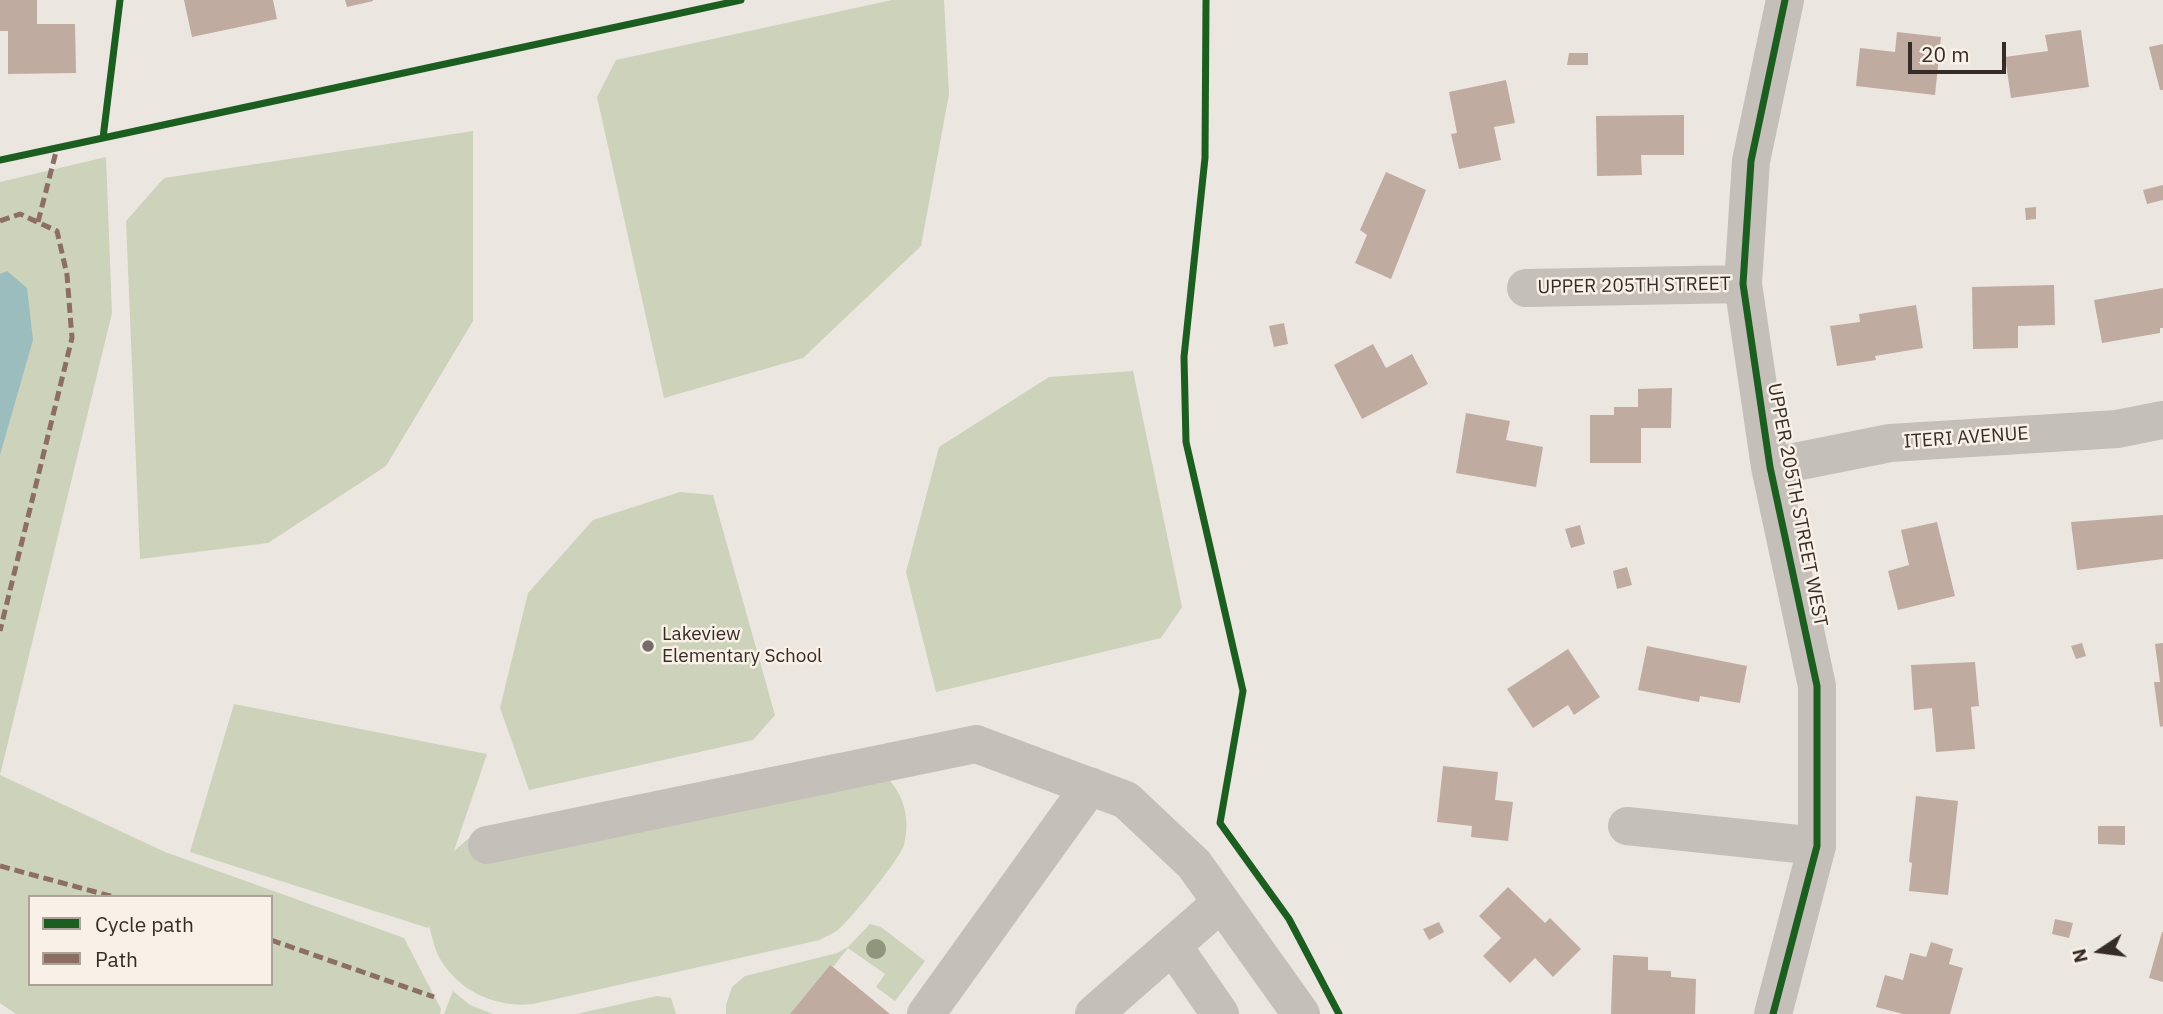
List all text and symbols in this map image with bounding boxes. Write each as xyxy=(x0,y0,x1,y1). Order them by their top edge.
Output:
scale bar xyxy=(1911,28,2009,72)
text: 20 m xyxy=(1921,40,1970,68)
street label: UPPER 205TH STREET xyxy=(1537,273,1731,299)
street label: UPPER 205TH STREET WEST xyxy=(1762,381,1832,629)
street label: ITERI AVENUE xyxy=(1903,422,2029,454)
place label: Lakeview Elementary School xyxy=(662,624,822,668)
marker: Lakeview Elementary School xyxy=(640,638,656,654)
legend xyxy=(28,895,273,986)
text: Cycle path xyxy=(95,910,194,938)
north arrow xyxy=(2065,916,2135,986)
text: Path xyxy=(95,945,138,973)
text: N xyxy=(2066,946,2093,965)

